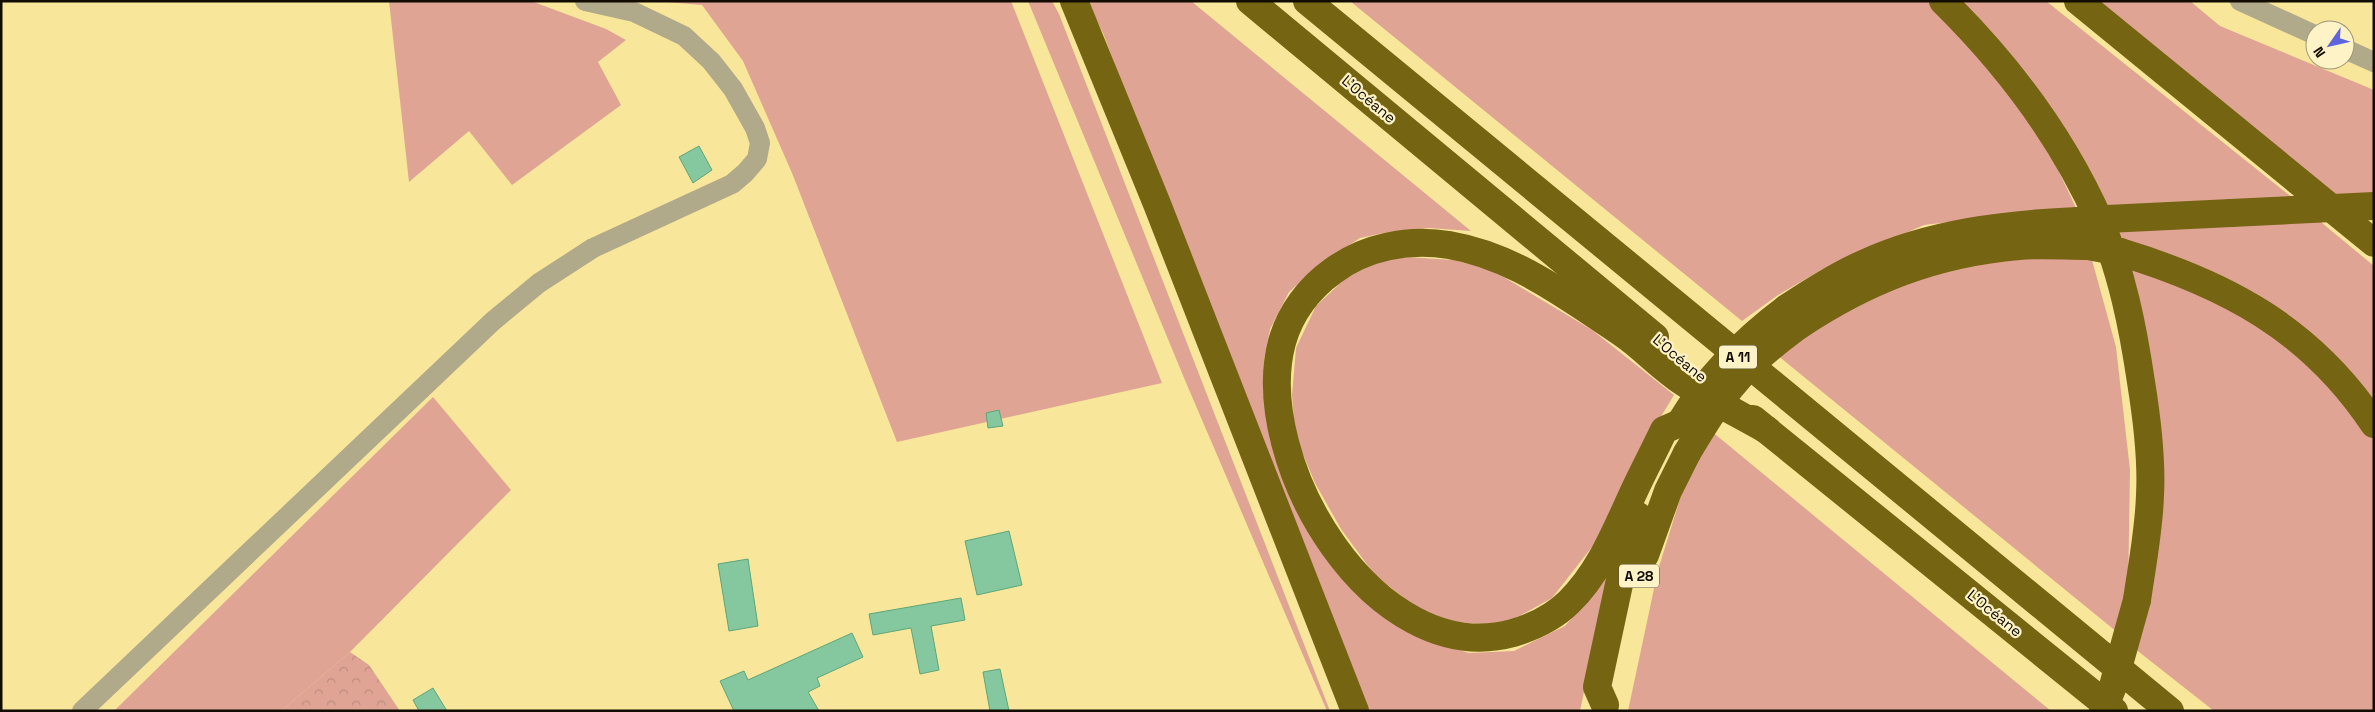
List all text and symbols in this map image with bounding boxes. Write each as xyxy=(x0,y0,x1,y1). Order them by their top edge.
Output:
north arrow xyxy=(2305,20,2355,70)
text: N xyxy=(2309,43,2329,61)
street label: L’Océane xyxy=(1338,71,1400,127)
street label: L’Océane xyxy=(1649,330,1711,386)
road number: A 11 xyxy=(1719,346,1757,368)
road number: A 28 xyxy=(1619,564,1659,588)
street label: L’Océane xyxy=(1964,585,2026,641)

